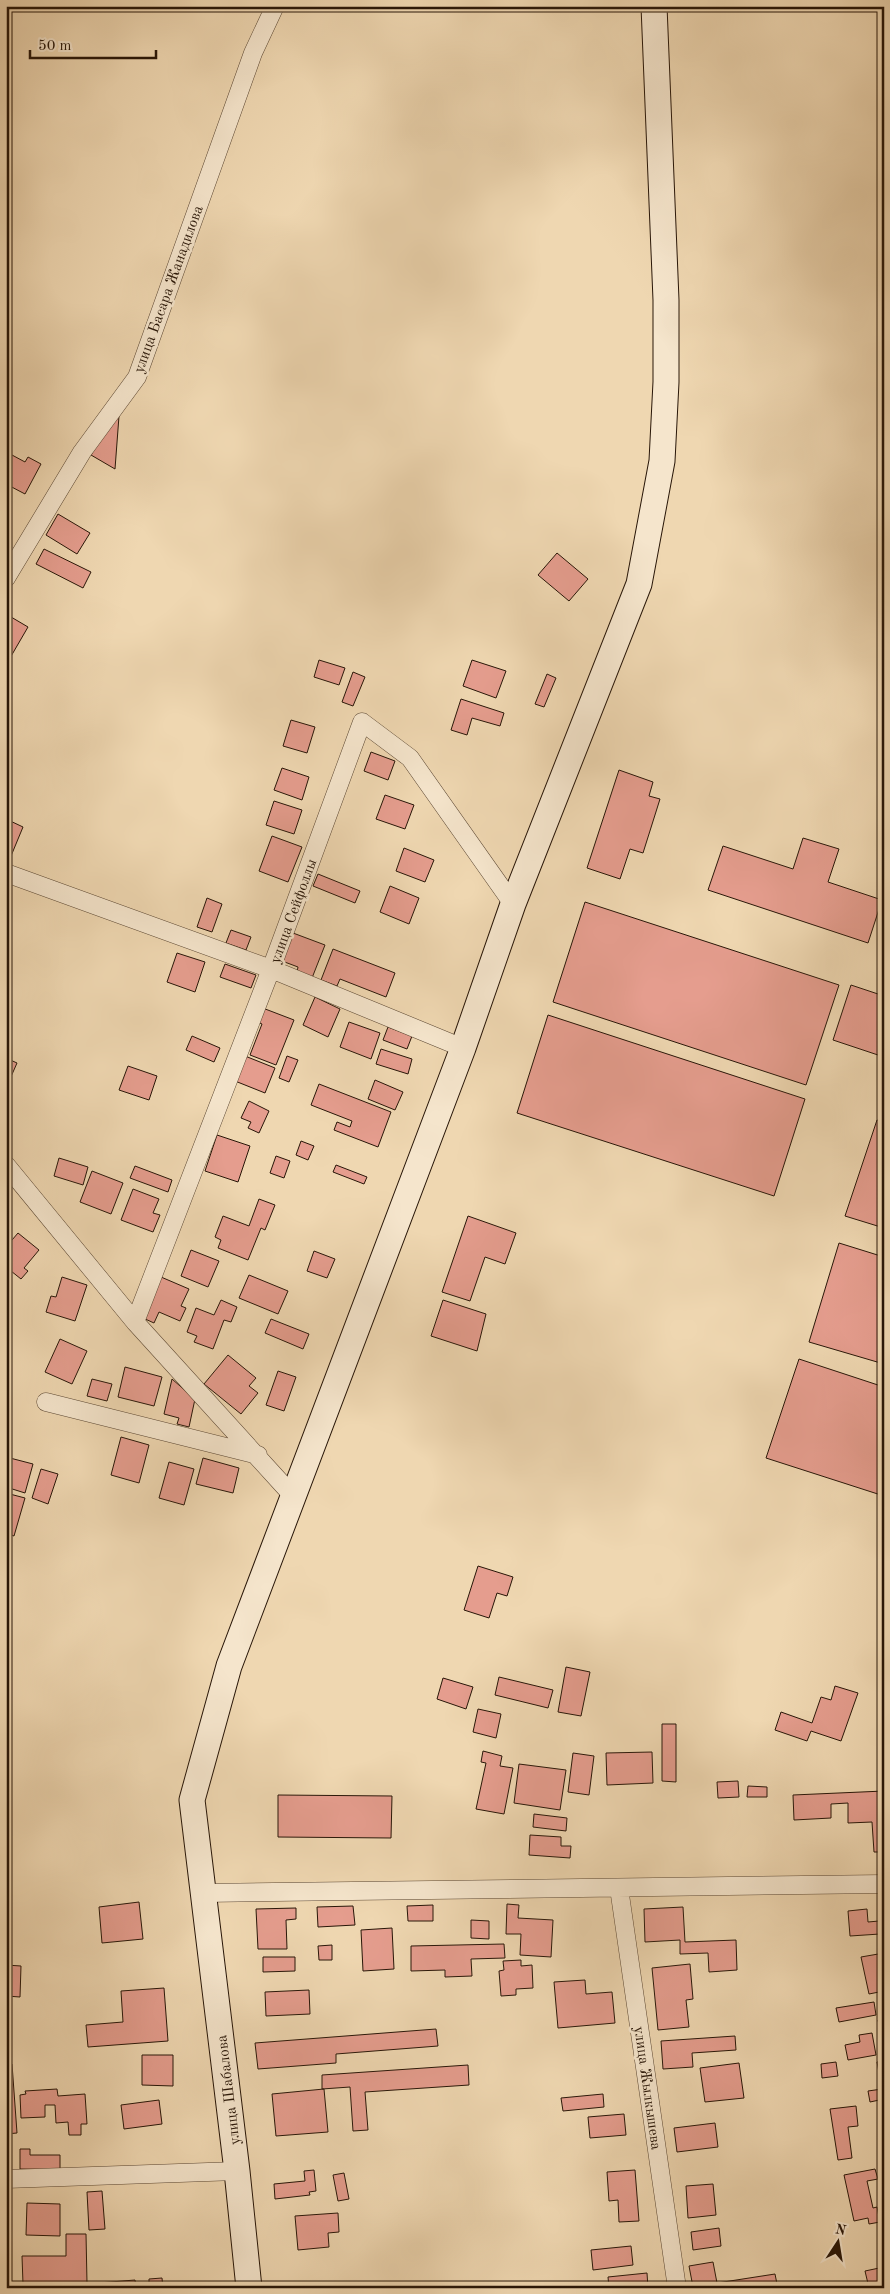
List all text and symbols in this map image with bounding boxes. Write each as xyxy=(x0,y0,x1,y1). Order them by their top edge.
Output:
scale bar xyxy=(30,28,156,60)
text: 50 m xyxy=(38,39,72,54)
street label: улица Басара Жанадилова xyxy=(132,203,207,375)
street label: улица Сейфоллы xyxy=(269,857,320,966)
street label: улица Жылкышева xyxy=(630,2025,663,2152)
street label: улица Шабалова xyxy=(215,2033,244,2146)
north arrow xyxy=(812,2216,862,2266)
text: N xyxy=(834,2222,847,2238)

